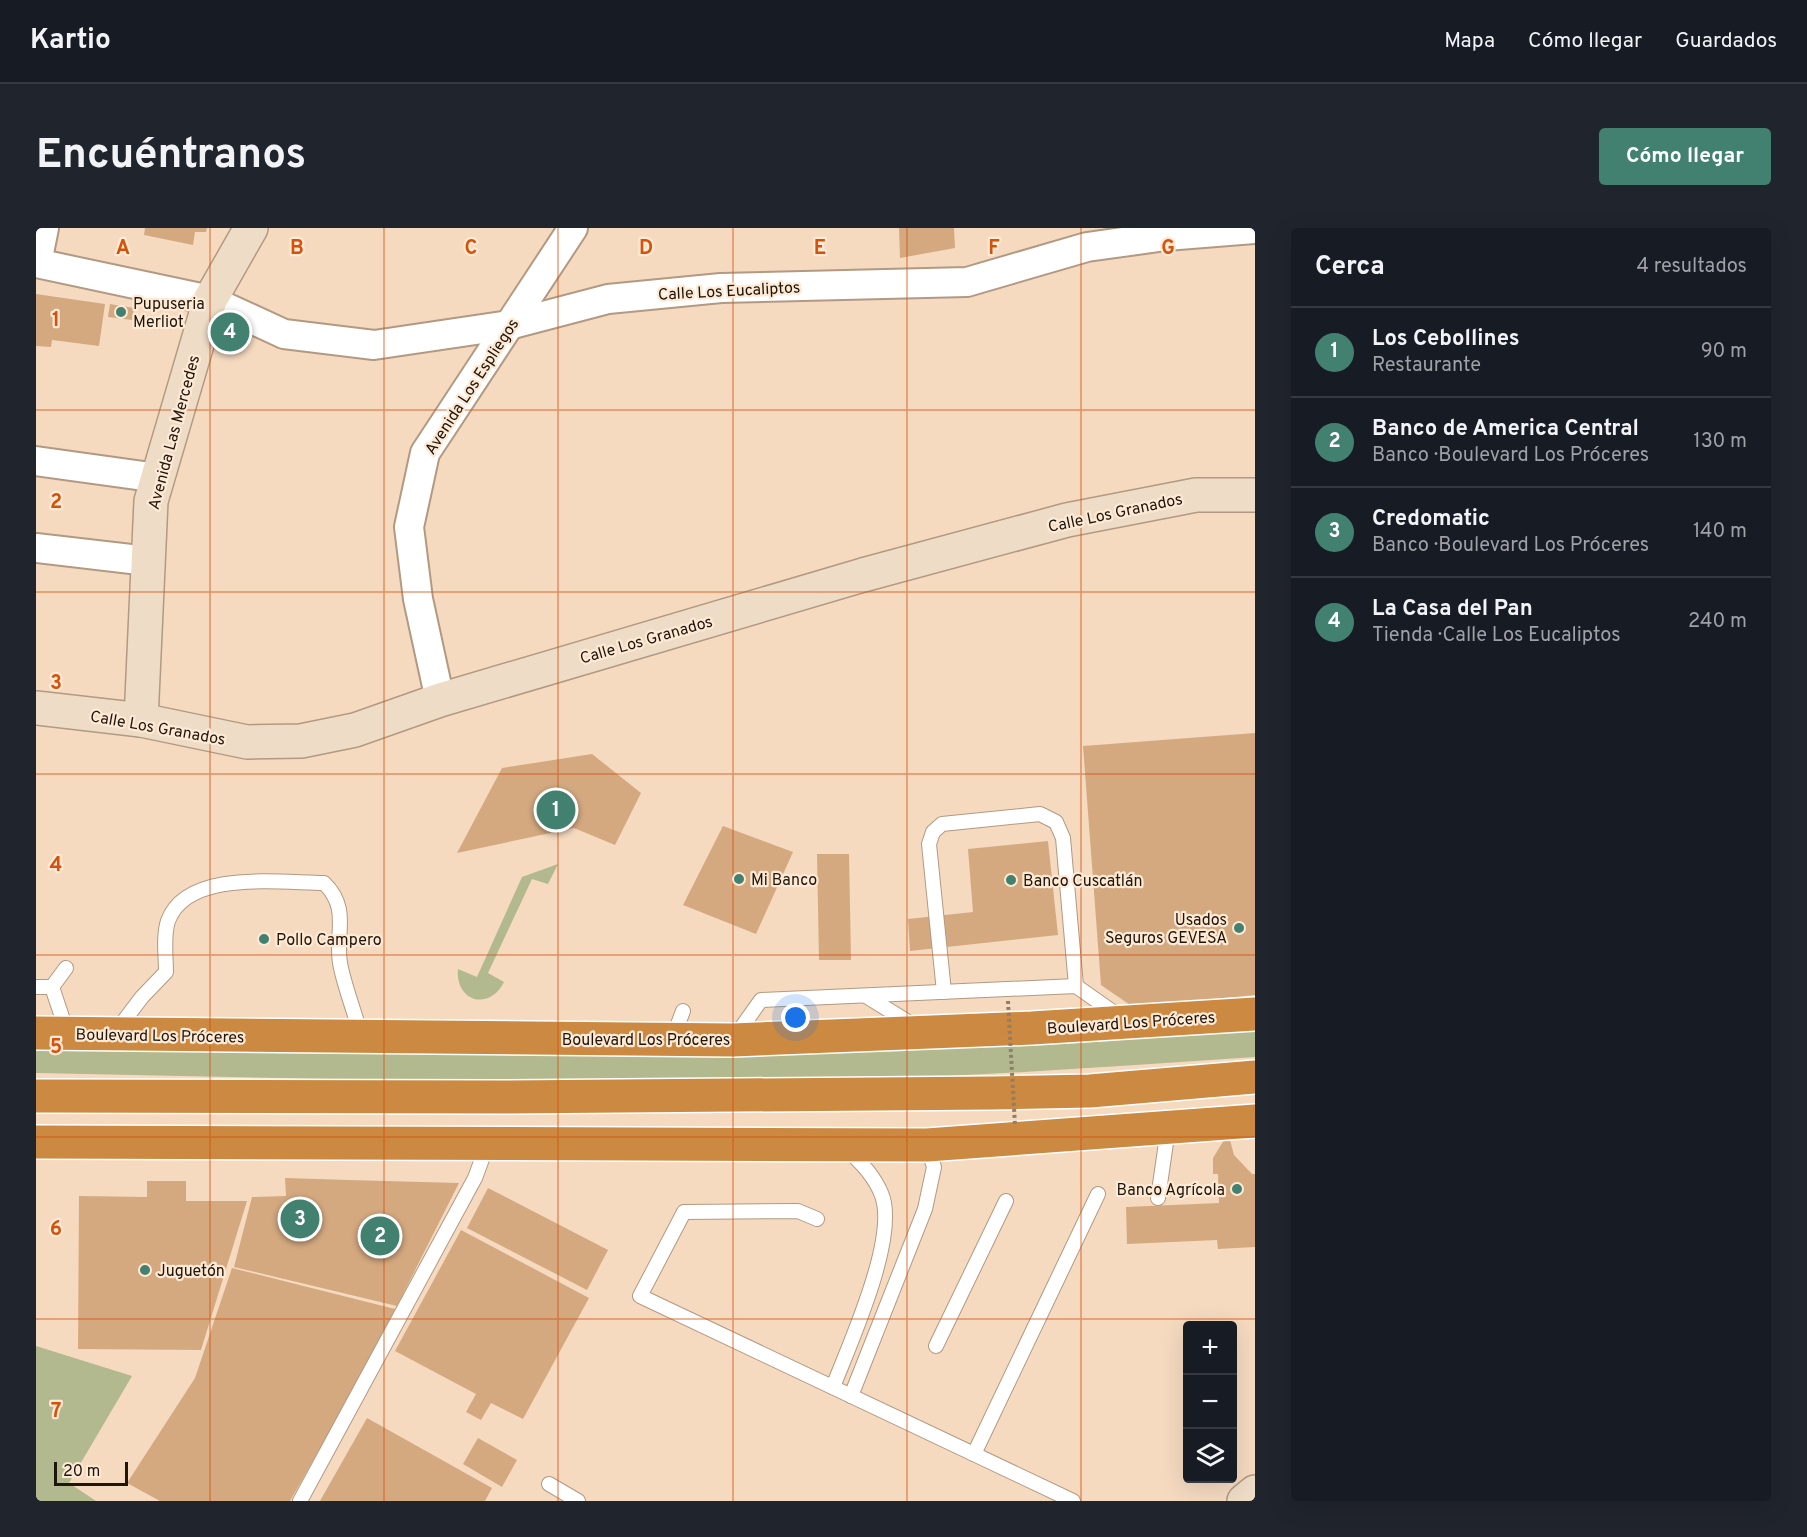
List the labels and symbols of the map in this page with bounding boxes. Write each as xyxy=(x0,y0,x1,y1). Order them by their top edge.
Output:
text: A xyxy=(116,236,130,262)
text: B xyxy=(290,236,304,262)
text: C xyxy=(465,236,477,262)
text: D xyxy=(639,236,653,262)
text: E xyxy=(814,236,826,262)
text: F xyxy=(988,236,1000,262)
text: G xyxy=(1161,236,1175,262)
street label: Calle Los Eucaliptos xyxy=(657,278,801,306)
place label: Pupuseria Merliot xyxy=(133,295,205,333)
marker: Pupuseria Merliot xyxy=(114,305,128,319)
text: 1 xyxy=(52,308,60,334)
pin: 4 xyxy=(210,310,250,354)
street label: Avenida Los Espliegos xyxy=(421,315,524,459)
street label: Avenida Las Mercedes xyxy=(145,353,205,512)
text: 2 xyxy=(50,490,62,516)
street label: Calle Los Granados xyxy=(1046,490,1185,538)
street label: Calle Los Granados xyxy=(578,612,715,669)
text: 3 xyxy=(50,671,62,697)
street label: Calle Los Granados xyxy=(88,707,227,751)
pin: 1 xyxy=(536,788,576,832)
text: 4 xyxy=(50,853,62,879)
place label: Mi Banco xyxy=(751,871,817,891)
marker: Mi Banco xyxy=(732,872,746,886)
place label: Banco Cuscatlán xyxy=(1023,872,1142,892)
marker: Banco Cuscatlán xyxy=(1004,873,1018,887)
place label: Usados Seguros GEVESA xyxy=(1105,911,1227,949)
marker: Usados Seguros GEVESA xyxy=(1232,921,1246,935)
place label: Pollo Campero xyxy=(276,931,382,951)
marker: Pollo Campero xyxy=(257,932,271,946)
your location xyxy=(781,1003,810,1032)
street label: Boulevard Los Próceres xyxy=(1046,1008,1216,1040)
street label: Boulevard Los Próceres xyxy=(75,1026,244,1048)
street label: Boulevard Los Próceres xyxy=(562,1031,730,1051)
text: 5 xyxy=(50,1035,62,1061)
place label: Banco Agrícola xyxy=(1117,1181,1225,1201)
marker: Banco Agrícola xyxy=(1230,1182,1244,1196)
pin: 3 xyxy=(280,1196,320,1242)
pin: 2 xyxy=(360,1214,400,1258)
text: 6 xyxy=(50,1217,62,1243)
place label: Juguetón xyxy=(157,1262,225,1282)
marker: Juguetón xyxy=(138,1263,152,1277)
text: 7 xyxy=(51,1399,61,1425)
scale bar xyxy=(54,1459,128,1486)

